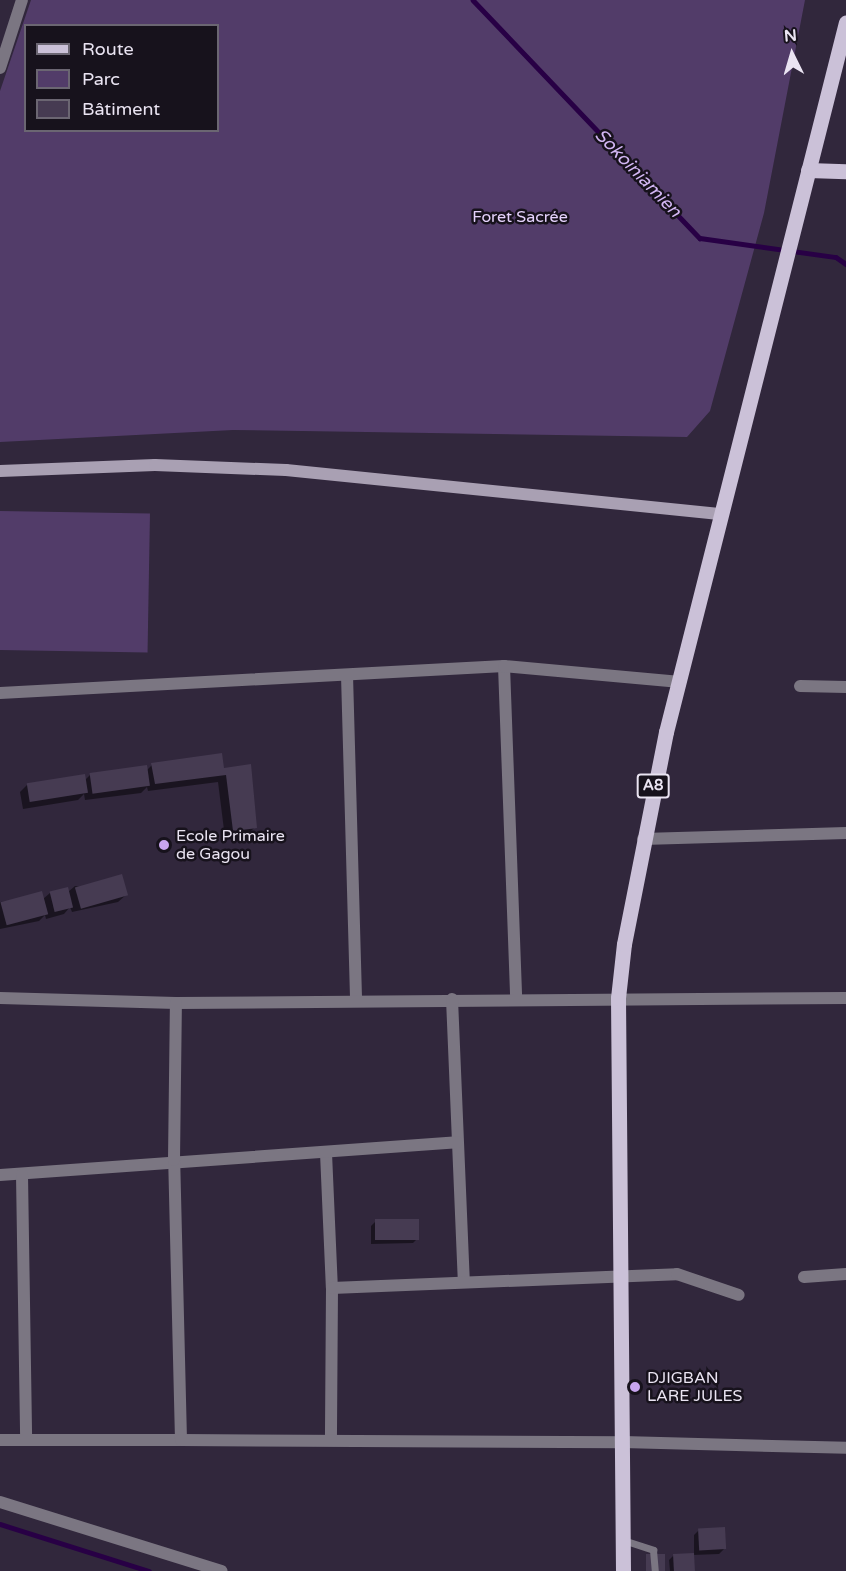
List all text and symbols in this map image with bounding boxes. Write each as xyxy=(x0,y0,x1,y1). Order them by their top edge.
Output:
legend xyxy=(24,24,219,132)
north arrow xyxy=(762,24,822,84)
text: N xyxy=(783,26,798,47)
text: Route xyxy=(82,38,134,60)
text: Parc xyxy=(82,68,120,90)
text: Bâtiment xyxy=(82,98,160,120)
water label: Sokoiniamien xyxy=(590,124,686,222)
park label: Foret Sacrée xyxy=(472,207,568,227)
road number: A8 xyxy=(636,774,670,798)
place label: Ecole Primaire de Gagou xyxy=(176,826,285,864)
marker: Ecole Primaire de Gagou xyxy=(157,838,171,852)
place label: DJIGBAN LARE JULES xyxy=(647,1368,742,1406)
marker: DJIGBAN LARE JULES xyxy=(628,1380,642,1394)

